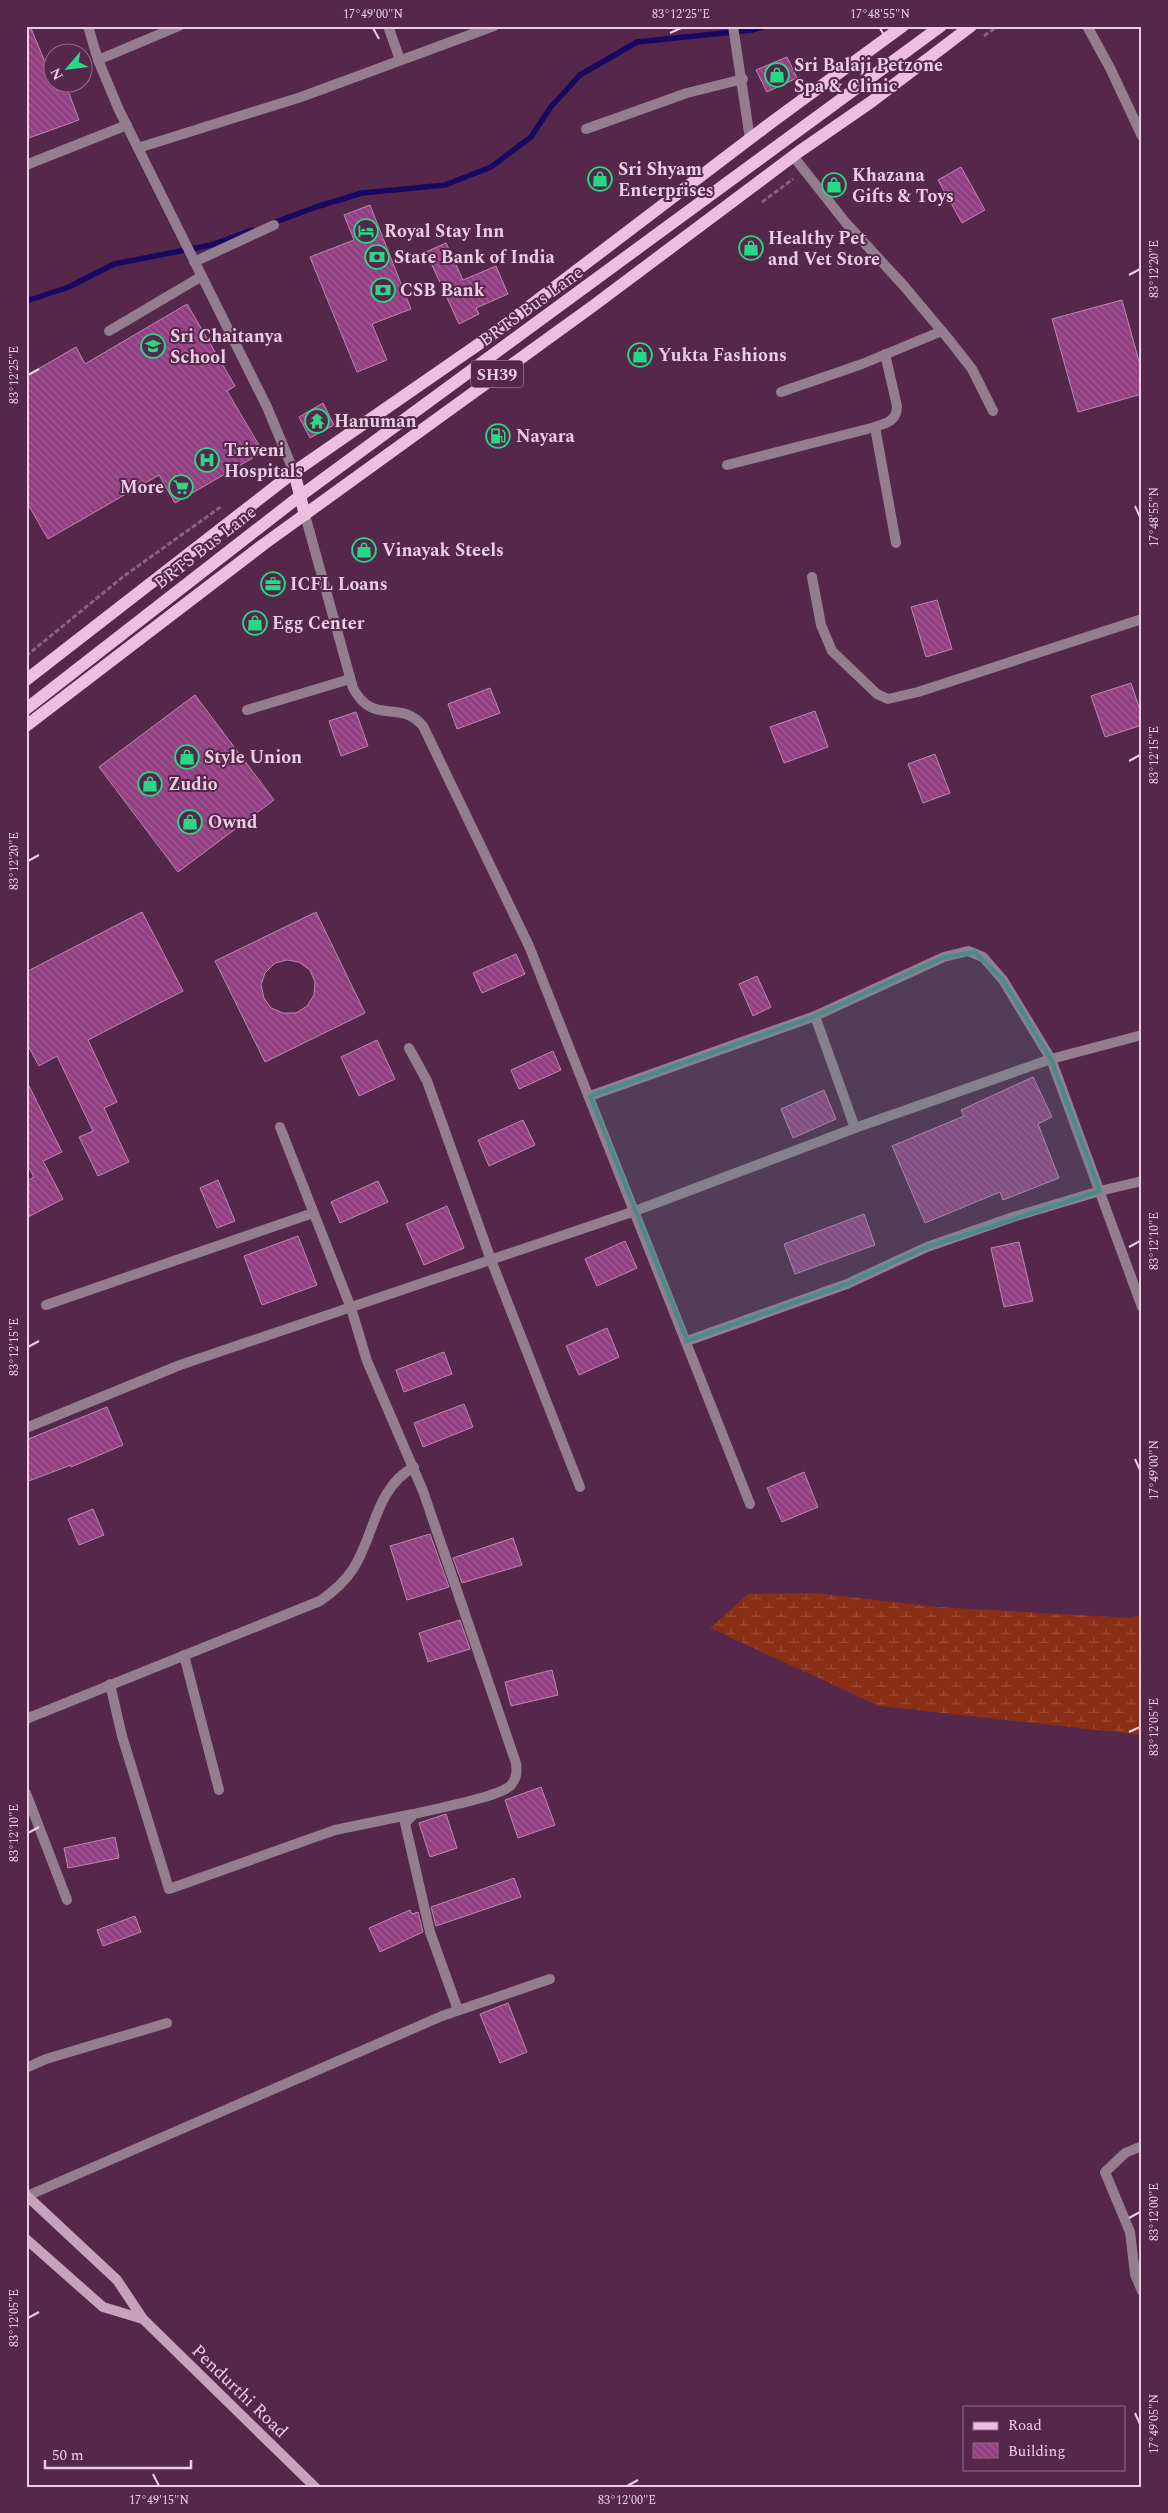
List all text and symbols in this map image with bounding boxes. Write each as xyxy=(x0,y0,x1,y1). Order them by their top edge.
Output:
text: 17°49'00"N xyxy=(343,5,403,24)
text: 83°12'25"E xyxy=(652,5,710,24)
text: 17°48'55"N xyxy=(850,5,910,24)
north arrow xyxy=(42,42,92,92)
place label: Sri Balaji Petzone Spa & Clinic xyxy=(794,52,943,100)
shop icon: Sri Balaji Petzone Spa & Clinic xyxy=(764,62,790,88)
text: N xyxy=(45,64,69,84)
place label: Sri Shyam Enterprises xyxy=(618,156,714,204)
place label: Khazana Gifts & Toys xyxy=(852,162,954,210)
shop icon: Sri Shyam Enterprises xyxy=(587,166,613,192)
shop icon: Khazana Gifts & Toys xyxy=(821,172,847,198)
hotel icon: Royal Stay Inn xyxy=(353,218,379,244)
place label: Royal Stay Inn xyxy=(384,218,504,245)
place label: Healthy Pet and Vet Store xyxy=(768,225,880,273)
shop icon: Healthy Pet and Vet Store xyxy=(738,235,764,261)
text: 83°12'20"E xyxy=(1145,240,1164,298)
bank icon: State Bank of India xyxy=(364,244,390,270)
place label: State Bank of India xyxy=(394,244,555,271)
street label: BRTS Bus Lane xyxy=(473,259,589,354)
bank icon: CSB Bank xyxy=(370,277,396,303)
place label: CSB Bank xyxy=(400,277,485,304)
place label: Sri Chaitanya School xyxy=(170,323,283,371)
school or university icon: Sri Chaitanya School xyxy=(140,333,166,359)
shop icon: Yukta Fashions xyxy=(627,342,653,368)
place label: Yukta Fashions xyxy=(658,342,787,369)
text: 83°12'25"E xyxy=(5,346,24,404)
road number: SH39 xyxy=(471,360,523,388)
temple icon: Hanuman xyxy=(304,408,330,434)
place label: Hanuman xyxy=(334,408,417,435)
fuel station icon: Nayara xyxy=(485,423,511,449)
place label: Nayara xyxy=(516,423,575,450)
place label: Triveni Hospitals xyxy=(224,437,303,485)
hospital icon: Triveni Hospitals xyxy=(194,447,220,473)
place label: More xyxy=(120,474,164,501)
supermarket icon: More xyxy=(168,474,194,500)
text: 17°48'55"N xyxy=(1145,487,1164,547)
street label: BRTS Bus Lane xyxy=(148,499,262,596)
shop icon: Vinayak Steels xyxy=(351,537,377,563)
place label: Vinayak Steels xyxy=(382,537,504,564)
office icon: ICFL Loans xyxy=(260,571,286,597)
place label: ICFL Loans xyxy=(290,571,388,598)
shop icon: Egg Center xyxy=(242,610,268,636)
place label: Egg Center xyxy=(272,610,365,637)
text: 83°12'15"E xyxy=(1145,726,1164,784)
shop icon: Style Union xyxy=(174,744,200,770)
place label: Style Union xyxy=(204,744,302,771)
shop icon: Zudio xyxy=(137,771,163,797)
place label: Zudio xyxy=(168,771,218,798)
shop icon: Ownd xyxy=(177,809,203,835)
place label: Ownd xyxy=(208,809,258,836)
text: 83°12'20"E xyxy=(5,832,24,890)
text: 83°12'10"E xyxy=(1145,1212,1164,1270)
text: 83°12'15"E xyxy=(5,1318,24,1376)
text: 17°49'00"N xyxy=(1145,1440,1164,1500)
text: 83°12'05"E xyxy=(1145,1698,1164,1756)
text: 83°12'10"E xyxy=(5,1804,24,1862)
text: 83°12'00"E xyxy=(1145,2183,1164,2241)
text: 83°12'05"E xyxy=(5,2289,24,2347)
street label: Pendurthi Road xyxy=(185,2338,294,2445)
text: 17°49'05"N xyxy=(1145,2394,1164,2454)
legend xyxy=(963,2406,1126,2470)
text: Road xyxy=(1008,2414,1042,2437)
scale bar xyxy=(45,2438,191,2470)
text: Building xyxy=(1008,2440,1065,2463)
text: 50 m xyxy=(52,2444,84,2467)
text: 17°49'15"N xyxy=(129,2491,189,2510)
text: 83°12'00"E xyxy=(598,2491,656,2510)

